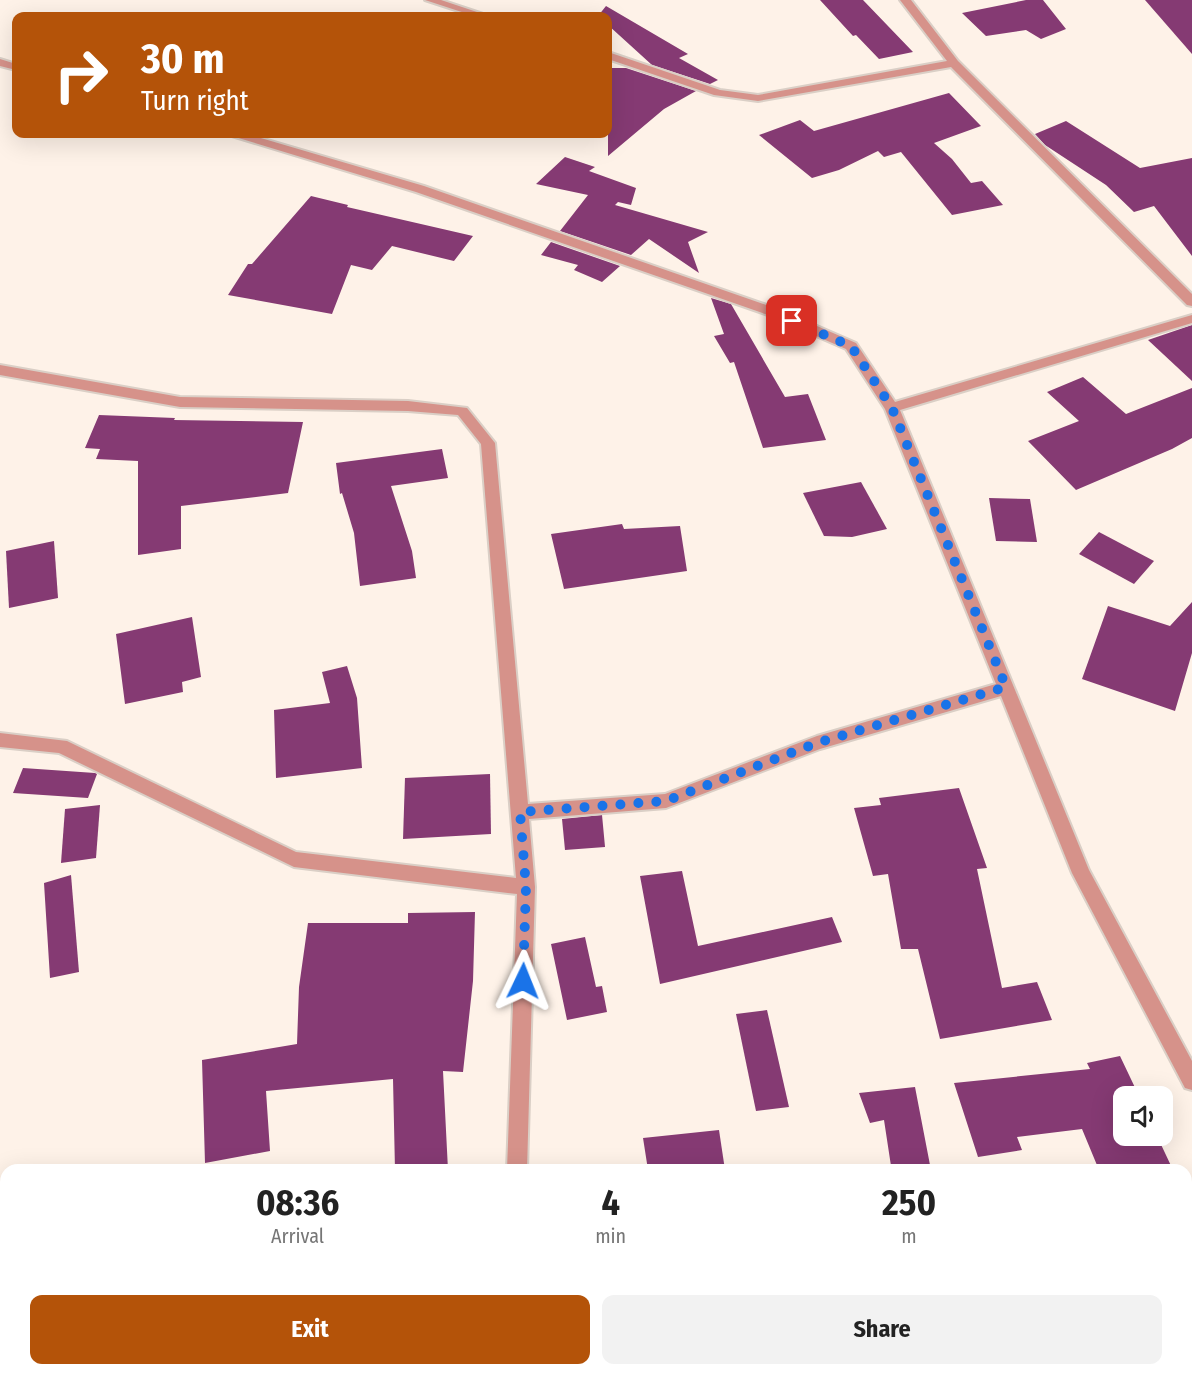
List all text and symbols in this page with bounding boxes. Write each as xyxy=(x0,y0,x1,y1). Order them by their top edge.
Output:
text: 30 m xyxy=(141,34,225,84)
icon: right xyxy=(42,36,120,114)
text: Turn right xyxy=(141,85,249,117)
pin xyxy=(766,295,817,346)
icon: arrive xyxy=(775,304,808,337)
position arrow xyxy=(491,949,555,1013)
map controls xyxy=(1113,1086,1173,1146)
button: sound xyxy=(1113,1086,1173,1146)
text: 08:36 xyxy=(256,1181,339,1225)
text: 4 xyxy=(601,1181,620,1225)
text: 250 xyxy=(882,1181,936,1225)
text: Arrival xyxy=(271,1224,324,1248)
text: min xyxy=(595,1224,626,1248)
text: m xyxy=(901,1224,917,1248)
button: Exit xyxy=(30,1295,590,1364)
button: Share xyxy=(602,1295,1162,1364)

